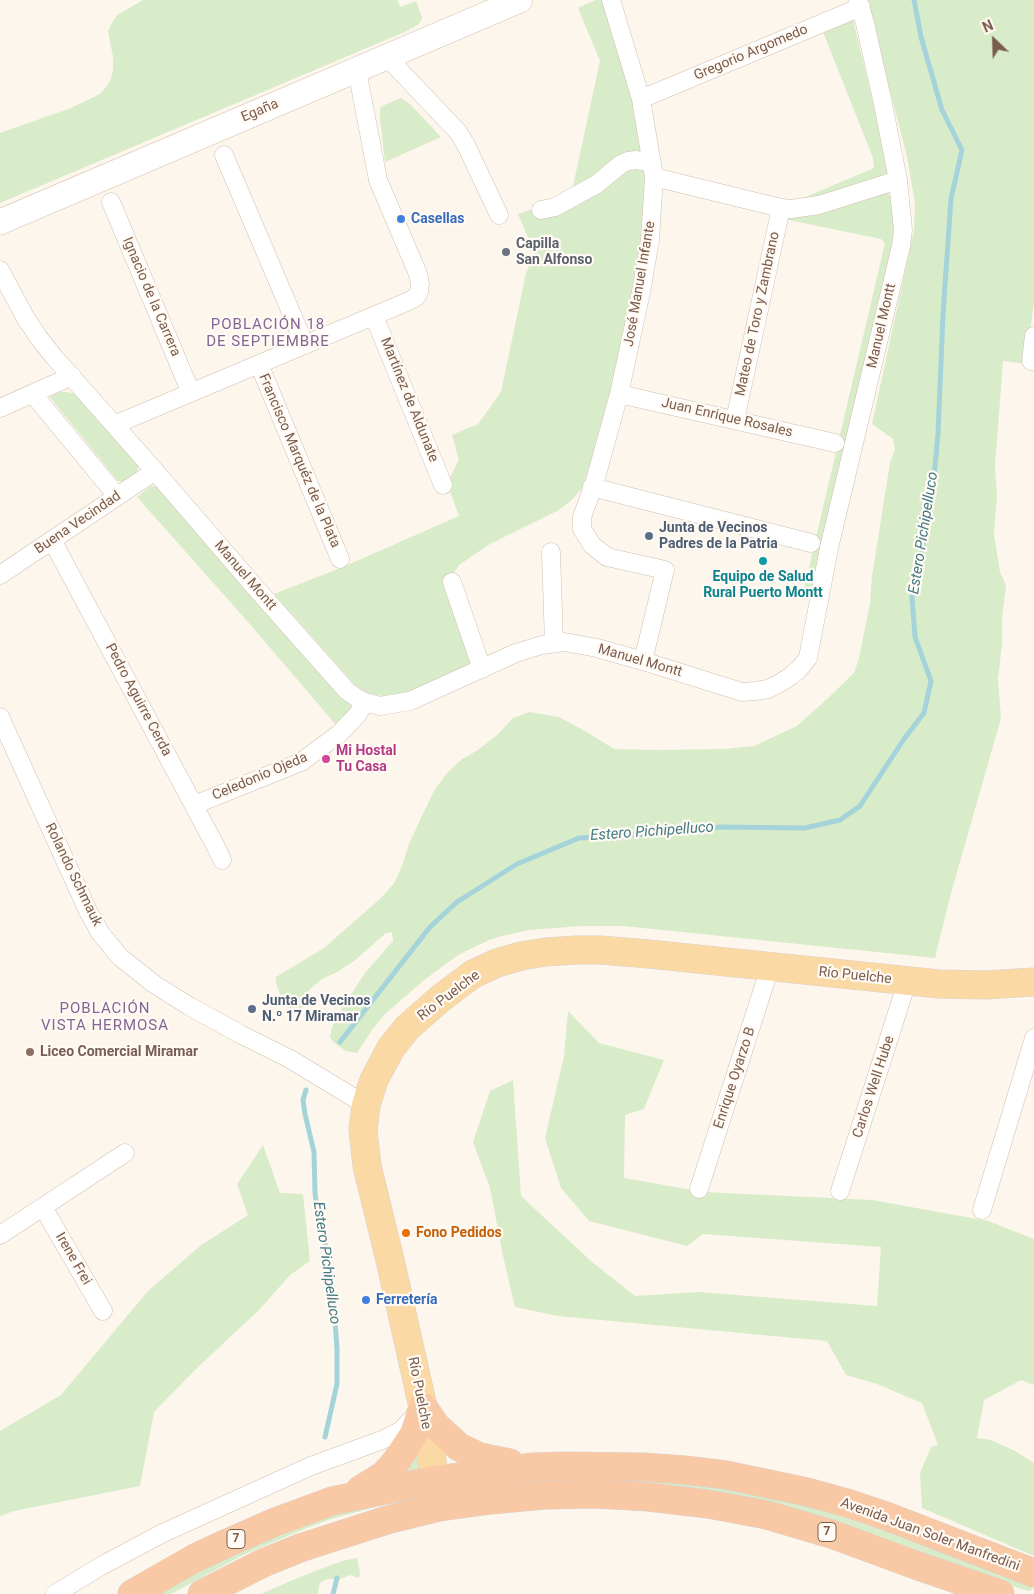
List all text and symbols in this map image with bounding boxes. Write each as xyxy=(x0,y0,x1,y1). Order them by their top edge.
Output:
north arrow xyxy=(969,15,1019,65)
text: N xyxy=(980,17,996,36)
street label: Gregorio Argomedo xyxy=(691,21,811,85)
street label: Egaña xyxy=(239,96,281,126)
place label: Casellas xyxy=(411,211,464,227)
marker: Casellas xyxy=(395,213,407,225)
street label: José Manuel Infante xyxy=(621,220,659,348)
street label: Mateo de Toro y Zambrano xyxy=(732,230,784,398)
street label: Ignacio de la Carrera xyxy=(118,235,184,359)
place label: Capilla San Alfonso xyxy=(516,236,592,268)
marker: Capilla San Alfonso xyxy=(500,246,512,258)
street label: Manuel Montt xyxy=(864,282,900,370)
district label: POBLACIÓN 18 DE SEPTIEMBRE xyxy=(205,316,331,351)
street label: Martínez de Aldunate xyxy=(376,335,442,465)
street label: Francisco Marquéz de la Plata xyxy=(255,371,343,551)
street label: Juan Enrique Rosales xyxy=(660,395,794,441)
water label: Estero Pichipelluco xyxy=(905,470,943,596)
street label: Buena Vecindad xyxy=(32,488,124,558)
place label: Junta de Vecinos Padres de la Patria xyxy=(659,520,778,552)
marker: Junta de Vecinos Padres de la Patria xyxy=(643,530,655,542)
street label: Manuel Montt xyxy=(210,538,280,614)
marker: Equipo de Salud Rural Puerto Montt xyxy=(757,555,769,567)
place label: Equipo de Salud Rural Puerto Montt xyxy=(703,569,823,602)
street label: Pedro Aguirre Cerda xyxy=(101,641,175,759)
street label: Manuel Montt xyxy=(596,641,684,681)
place label: Mi Hostal Tu Casa xyxy=(336,743,396,776)
street label: Celedonio Ojeda xyxy=(210,749,310,805)
marker: Mi Hostal Tu Casa xyxy=(320,753,332,765)
water label: Estero Pichipelluco xyxy=(590,819,714,845)
street label: Rolando Schmauk xyxy=(41,821,105,929)
street label: Río Puelche xyxy=(818,964,892,988)
street label: Río Puelche xyxy=(415,967,483,1025)
place label: Junta de Vecinos N.º 17 Miramar xyxy=(262,993,370,1026)
district label: POBLACIÓN VISTA HERMOSA xyxy=(39,1000,171,1035)
marker: Junta de Vecinos N.º 17 Miramar xyxy=(246,1003,258,1015)
street label: Enrique Oyarzo B xyxy=(711,1025,759,1131)
street label: Carlos Well Hube xyxy=(850,1034,898,1140)
place label: Liceo Comercial Miramar xyxy=(40,1044,198,1060)
marker: Liceo Comercial Miramar xyxy=(24,1046,36,1058)
water label: Estero Pichipelluco xyxy=(308,1200,344,1326)
place label: Fono Pedidos xyxy=(416,1225,502,1241)
marker: Fono Pedidos xyxy=(400,1227,412,1239)
street label: Irene Frei xyxy=(51,1230,95,1288)
place label: Ferretería xyxy=(376,1292,438,1308)
marker: Ferretería xyxy=(360,1294,372,1306)
street label: Río Puelche xyxy=(404,1355,434,1431)
street label: Avenida Juan Soler Manfredini xyxy=(838,1495,1022,1575)
road number: 7 xyxy=(818,1522,836,1541)
road number: 7 xyxy=(227,1530,245,1548)

